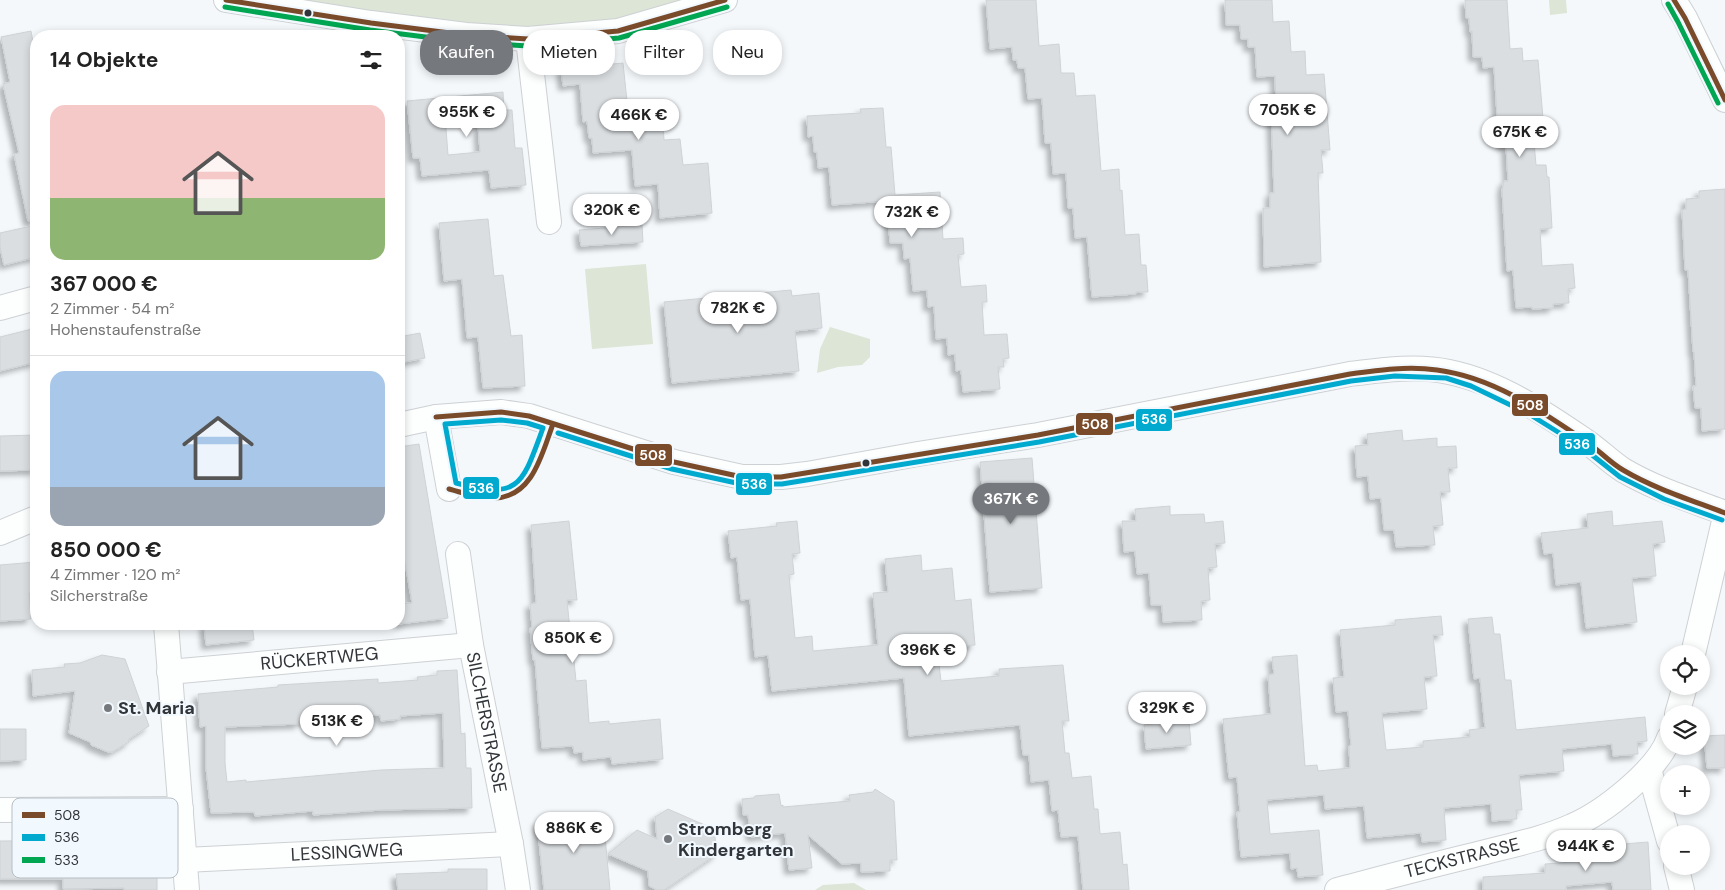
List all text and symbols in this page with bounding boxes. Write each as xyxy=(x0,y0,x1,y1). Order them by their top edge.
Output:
unlabelled marker xyxy=(303,8,313,18)
chip: Kaufen xyxy=(420,30,513,75)
chip: Mieten xyxy=(523,30,615,75)
chip: Filter xyxy=(625,30,703,75)
chip: Neu xyxy=(713,30,782,75)
text: 14 Objekte xyxy=(50,46,158,74)
icon: filters xyxy=(357,46,385,74)
pin: 705K € xyxy=(1247,94,1329,136)
pin: 955K € xyxy=(426,96,508,138)
pin: 466K € xyxy=(598,98,680,141)
text: 705K € xyxy=(1260,99,1316,120)
text: 955K € xyxy=(439,101,495,122)
text: 466K € xyxy=(610,104,668,125)
pin: 675K € xyxy=(1479,116,1561,158)
text: 675K € xyxy=(1493,121,1548,142)
icon: home xyxy=(173,138,263,228)
pin: 320K € xyxy=(571,194,653,236)
pin: 732K € xyxy=(871,196,953,238)
text: 320K € xyxy=(584,199,640,220)
text: 732K € xyxy=(885,201,939,222)
text: 367 000 € xyxy=(50,270,158,298)
pin: 782K € xyxy=(697,292,779,334)
text: 782K € xyxy=(711,297,765,318)
text: 2 Zimmer · 54 m² xyxy=(50,298,174,319)
text: Hohenstaufenstraße xyxy=(50,319,201,340)
line badge: 508 xyxy=(1511,393,1549,417)
text: 508 xyxy=(1516,396,1544,414)
icon: home xyxy=(173,403,263,493)
line badge: 536 xyxy=(1135,408,1173,432)
text: 536 xyxy=(1141,410,1167,428)
line badge: 508 xyxy=(1075,412,1114,436)
text: 508 xyxy=(1081,415,1109,433)
line badge: 536 xyxy=(1558,432,1596,456)
text: 536 xyxy=(1564,435,1590,453)
line badge: 508 xyxy=(634,443,673,467)
text: 508 xyxy=(639,446,667,464)
unlabelled marker xyxy=(861,458,871,468)
line badge: 536 xyxy=(735,472,773,496)
text: 536 xyxy=(741,475,767,493)
line badge: 536 xyxy=(462,476,500,500)
text: 536 xyxy=(468,479,494,497)
pin: 367K € xyxy=(970,482,1052,525)
text: 367K € xyxy=(983,488,1039,509)
text: 850 000 € xyxy=(50,536,162,564)
text: 4 Zimmer · 120 m² xyxy=(50,564,180,585)
text: Silcherstraße xyxy=(50,585,148,606)
pin: 850K € xyxy=(532,622,614,664)
text: 850K € xyxy=(544,627,602,648)
pin: 396K € xyxy=(887,634,969,676)
text: 396K € xyxy=(900,639,956,660)
street label: RÜCKERTWEG xyxy=(259,641,379,676)
map controls xyxy=(1660,645,1710,875)
button: locate xyxy=(1660,645,1710,695)
street label: SILCHERSTRASSE xyxy=(461,650,512,795)
pin: 329K € xyxy=(1126,692,1208,734)
place label: St. Maria xyxy=(118,696,195,720)
text: 329K € xyxy=(1139,697,1195,718)
marker: St. Maria xyxy=(102,702,114,714)
pin: 513K € xyxy=(296,704,378,747)
button: layers xyxy=(1660,705,1710,755)
text: 513K € xyxy=(311,710,363,731)
button: + xyxy=(1660,765,1710,815)
legend xyxy=(12,798,178,878)
text: 508 xyxy=(54,806,81,824)
pin: 886K € xyxy=(533,812,615,854)
text: 886K € xyxy=(545,817,603,838)
place label: Stromberg Kindergarten xyxy=(678,817,794,862)
button: − xyxy=(1660,825,1710,875)
text: 536 xyxy=(54,828,80,846)
pin: 944K € xyxy=(1545,830,1627,872)
street label: TECKSTRASSE xyxy=(1402,832,1522,884)
marker: Stromberg Kindergarten xyxy=(662,833,674,845)
text: 944K € xyxy=(1557,835,1615,856)
street label: LESSINGWEG xyxy=(290,837,403,867)
text: 533 xyxy=(54,851,79,869)

